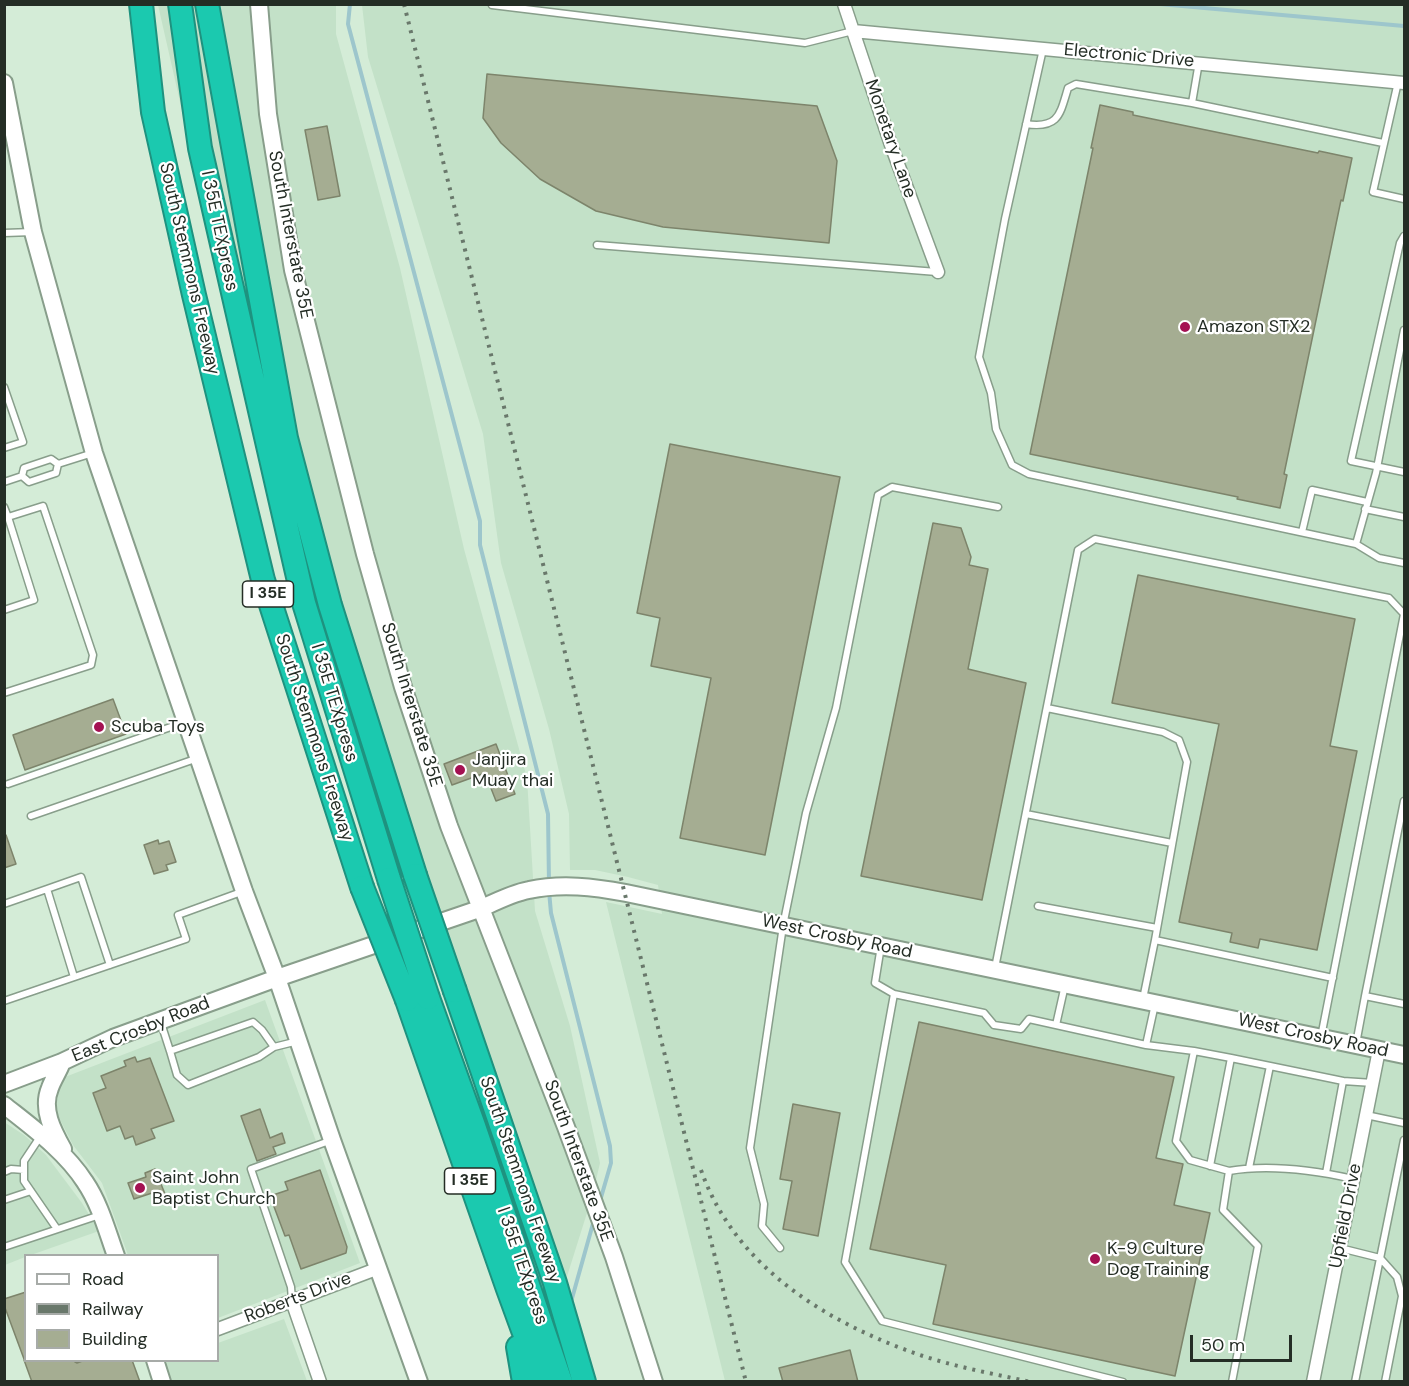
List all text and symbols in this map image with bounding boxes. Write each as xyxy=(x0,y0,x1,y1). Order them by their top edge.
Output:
street label: Electronic Drive xyxy=(1063,40,1195,72)
street label: Monetary Lane xyxy=(860,77,920,201)
street label: South Interstate 35E xyxy=(263,149,317,321)
street label: South Stemmons Freeway xyxy=(154,161,224,377)
street label: I 35E TEXpress xyxy=(196,169,242,293)
place label: Amazon STX2 xyxy=(1197,316,1310,338)
marker: Amazon STX2 xyxy=(1178,320,1192,334)
road number: I 35E xyxy=(242,581,294,607)
street label: South Interstate 35E xyxy=(376,620,446,790)
street label: South Stemmons Freeway xyxy=(270,631,358,845)
street label: I 35E TEXpress xyxy=(306,641,362,765)
place label: Scuba Toys xyxy=(111,716,205,738)
marker: Scuba Toys xyxy=(92,720,106,734)
place label: Janjira Muay thai xyxy=(472,749,553,792)
marker: Janjira Muay thai xyxy=(453,763,467,777)
street label: West Crosby Road xyxy=(760,910,914,964)
street label: East Crosby Road xyxy=(69,993,213,1067)
street label: West Crosby Road xyxy=(1236,1009,1390,1063)
street label: South Stemmons Freeway xyxy=(474,1074,566,1286)
street label: South Interstate 35E xyxy=(539,1077,617,1245)
street label: Upfield Drive xyxy=(1325,1162,1367,1270)
place label: Saint John Baptist Church xyxy=(152,1167,276,1210)
road number: I 35E xyxy=(444,1168,496,1194)
marker: Saint John Baptist Church xyxy=(133,1181,147,1195)
street label: I 35E TEXpress xyxy=(492,1205,552,1327)
place label: K-9 Culture Dog Training xyxy=(1107,1238,1209,1280)
marker: K-9 Culture Dog Training xyxy=(1088,1252,1102,1266)
legend xyxy=(24,1254,219,1362)
text: Road xyxy=(82,1267,124,1291)
street label: Roberts Drive xyxy=(242,1268,354,1328)
text: Railway xyxy=(82,1297,144,1321)
scale bar xyxy=(1193,1323,1295,1361)
text: Building xyxy=(82,1327,147,1351)
text: 50 m xyxy=(1201,1333,1245,1357)

